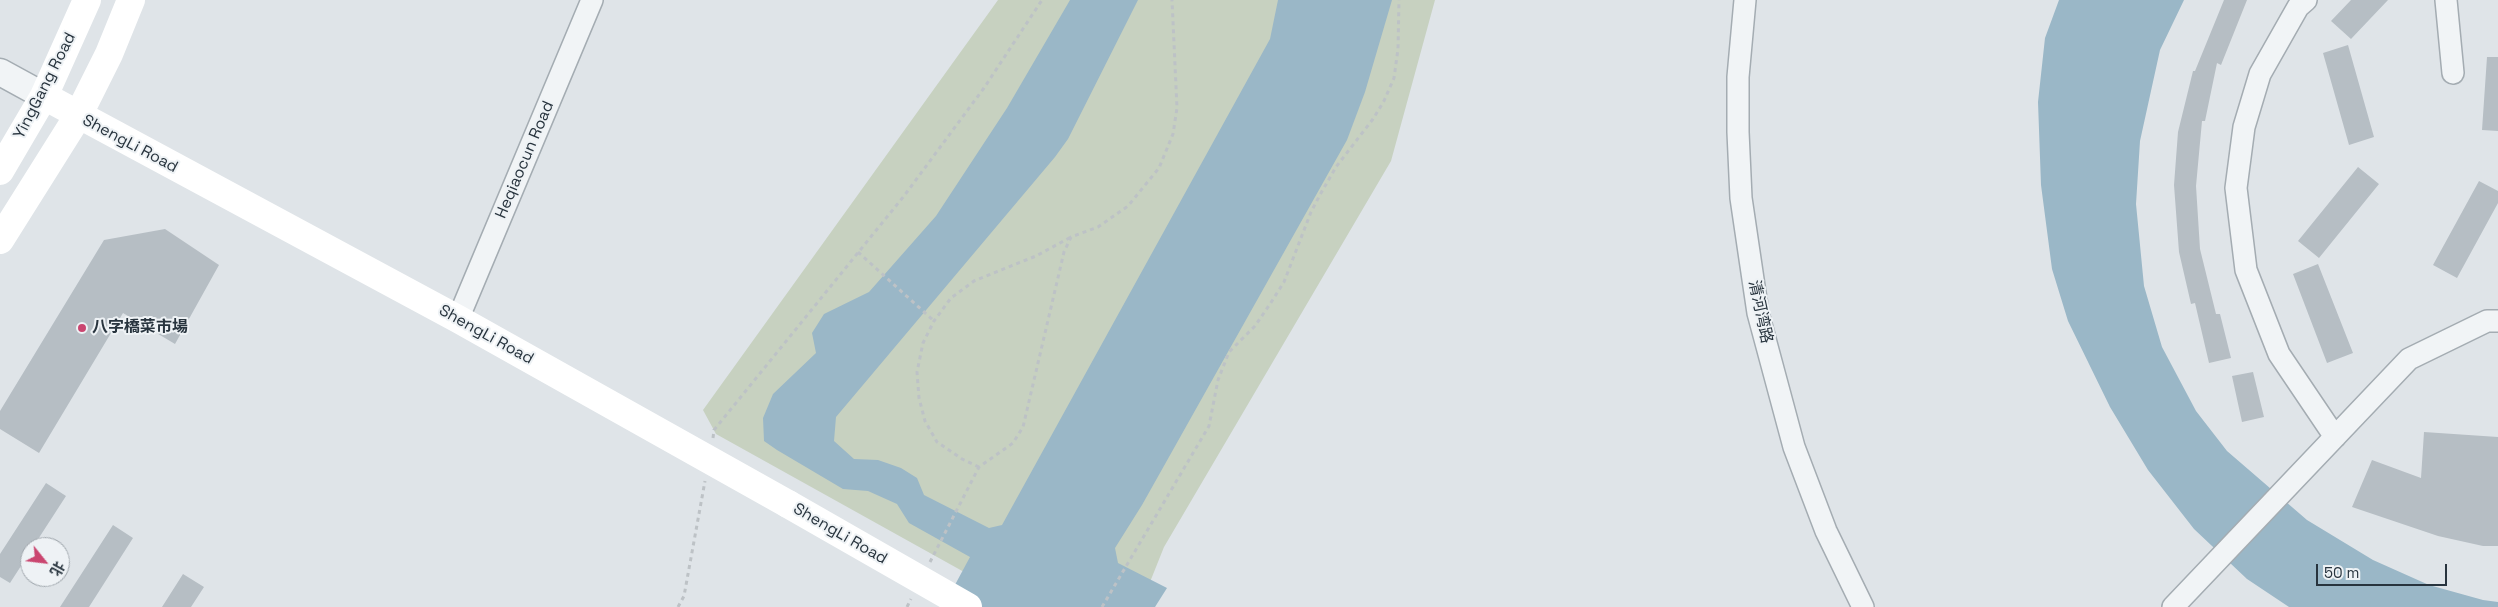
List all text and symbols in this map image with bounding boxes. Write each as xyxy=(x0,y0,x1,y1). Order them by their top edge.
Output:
street label: YingGang Road xyxy=(10,30,80,142)
street label: Heqiaocun Road xyxy=(492,98,558,222)
street label: ShengLi Road xyxy=(79,111,181,177)
street label: 清河湾路 xyxy=(1744,279,1776,345)
street label: ShengLi Road xyxy=(435,301,537,369)
place label: 八字橋菜市場 xyxy=(92,318,188,338)
marker: 八字橋菜市場 xyxy=(76,322,88,334)
street label: ShengLi Road xyxy=(790,499,890,569)
north arrow xyxy=(20,537,70,587)
scale bar xyxy=(2318,554,2449,586)
text: 北 xyxy=(46,558,69,579)
text: 50 m xyxy=(2324,563,2359,582)

